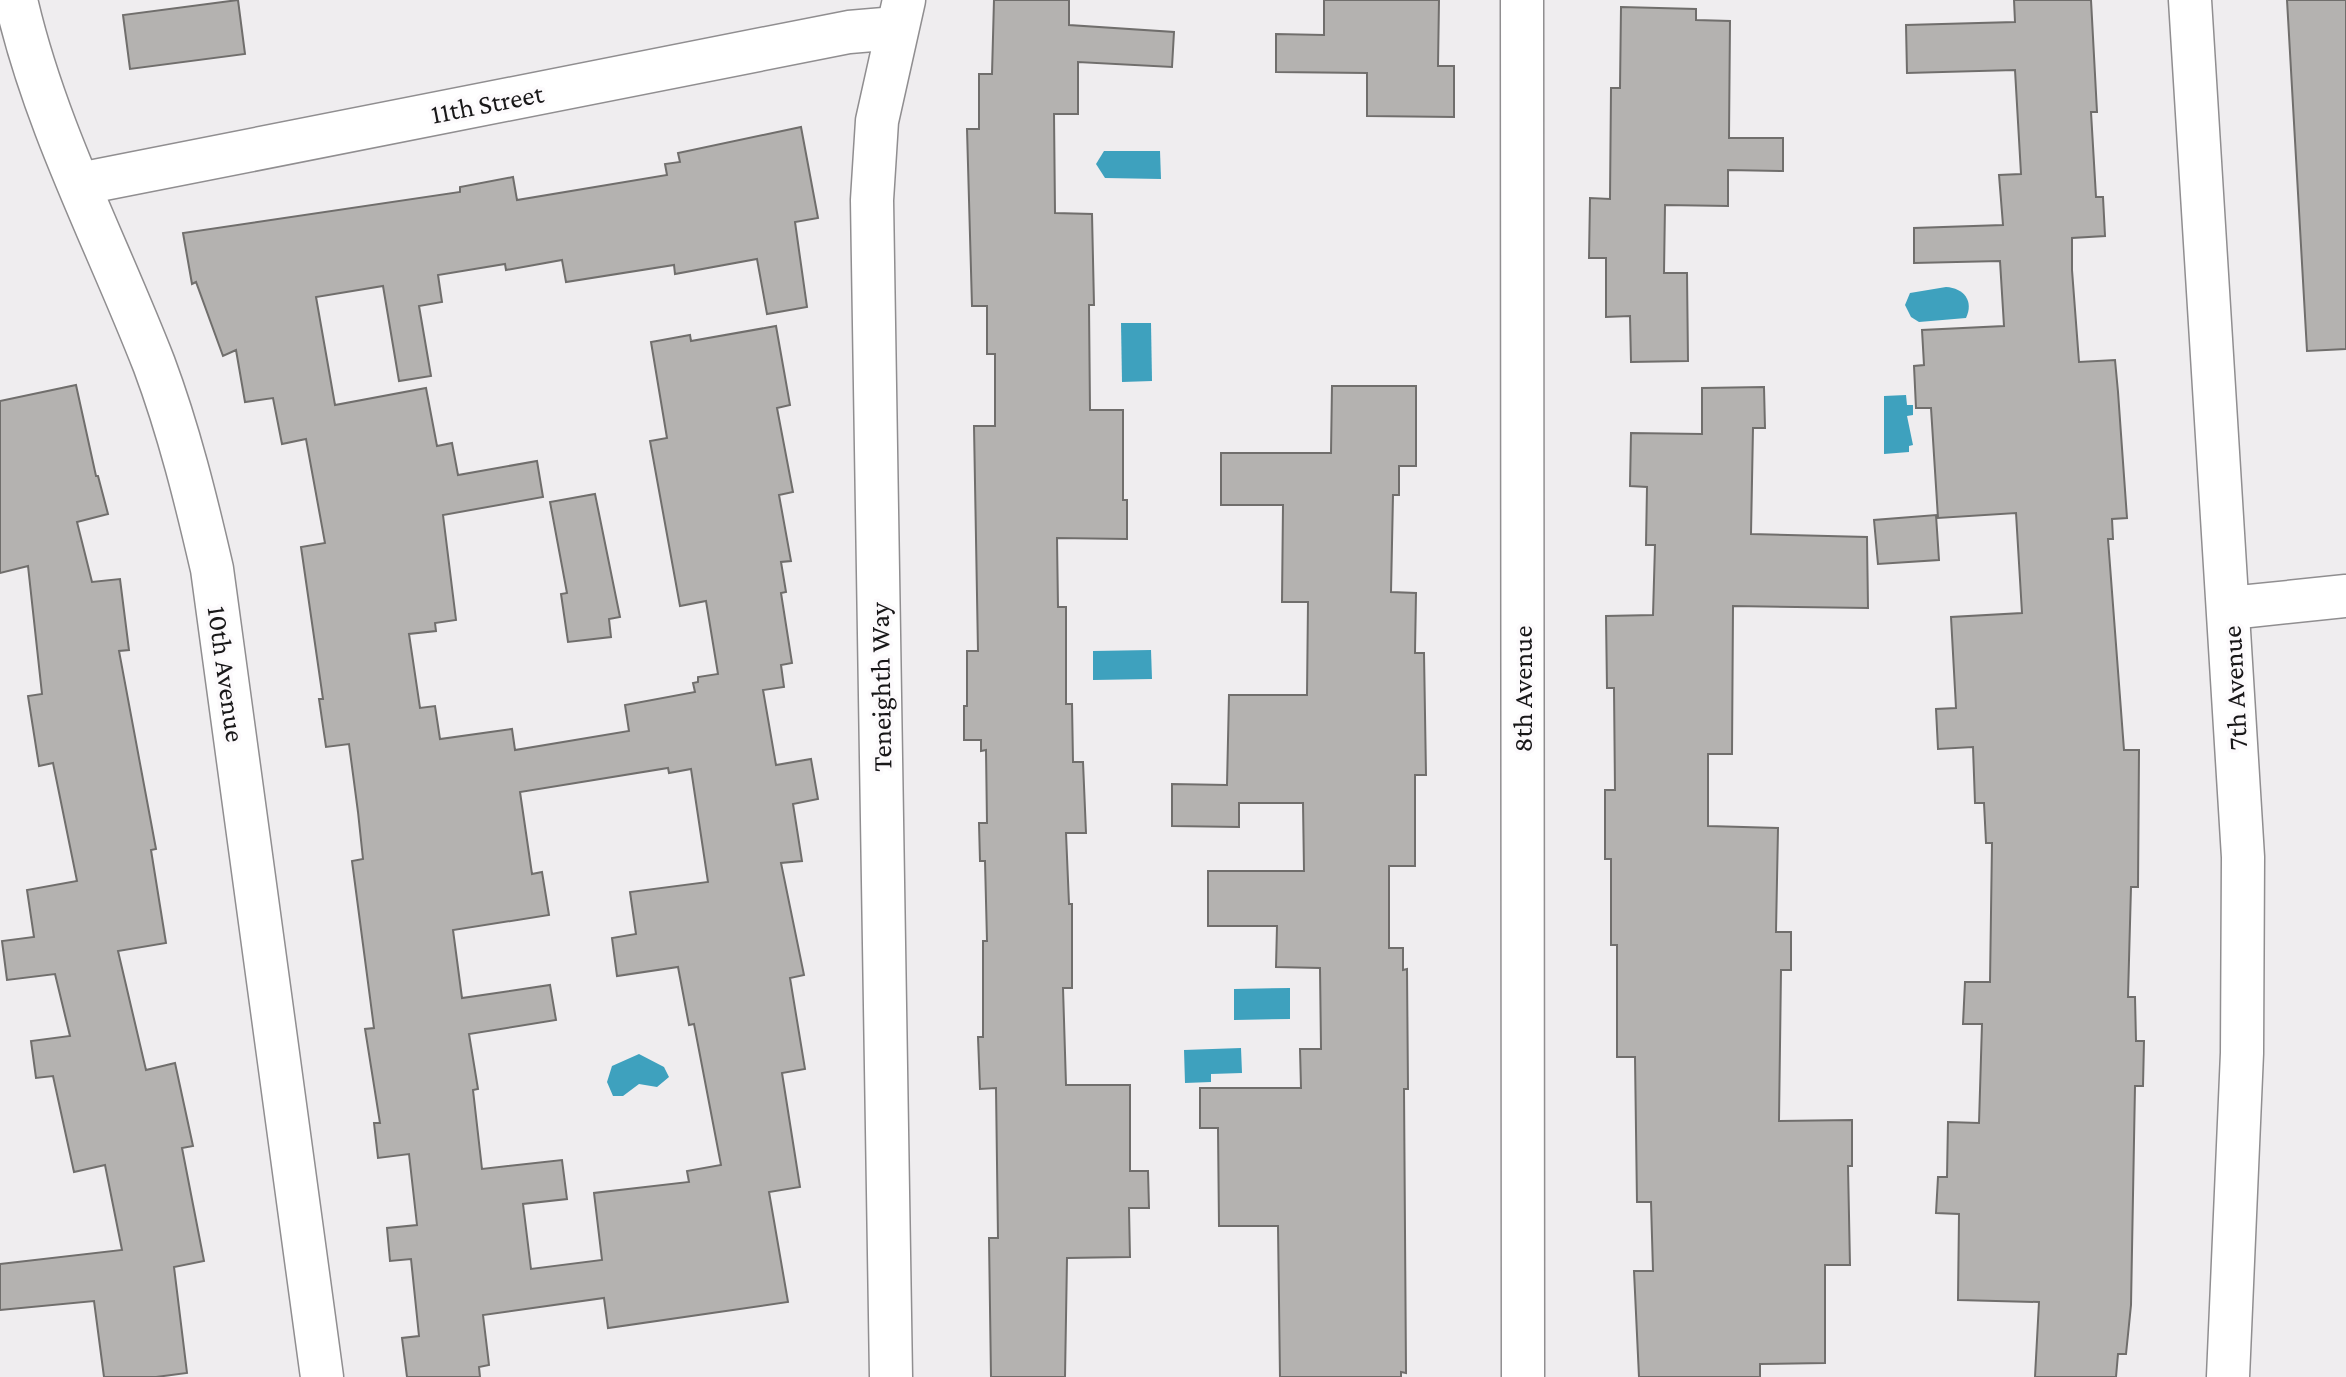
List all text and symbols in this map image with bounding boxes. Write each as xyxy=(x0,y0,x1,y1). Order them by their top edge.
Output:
street label: 11th Street xyxy=(428,77,547,130)
street label: Teneighth Way xyxy=(864,601,897,772)
street label: 10th Avenue xyxy=(202,604,251,744)
street label: 7th Avenue xyxy=(2216,625,2253,751)
street label: 8th Avenue xyxy=(1507,626,1538,752)

